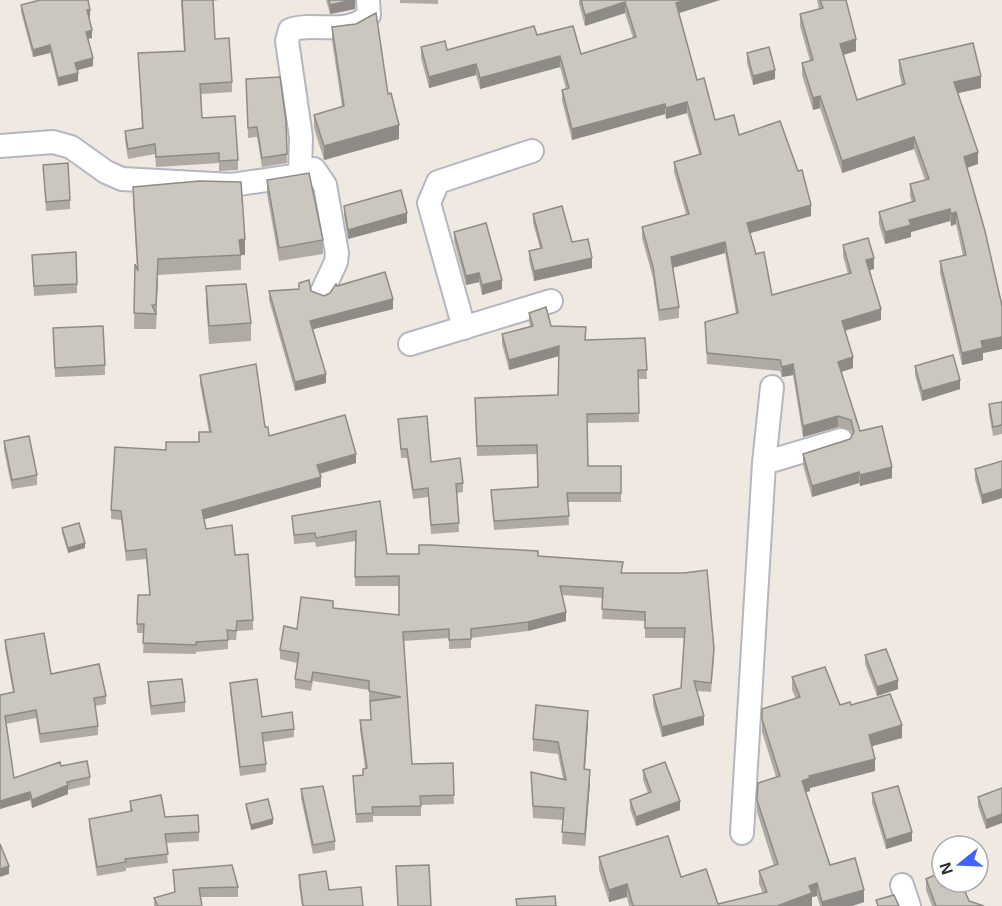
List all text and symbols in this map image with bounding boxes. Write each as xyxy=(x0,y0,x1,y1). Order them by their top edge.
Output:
north arrow xyxy=(930,834,990,894)
text: N xyxy=(936,860,956,877)

